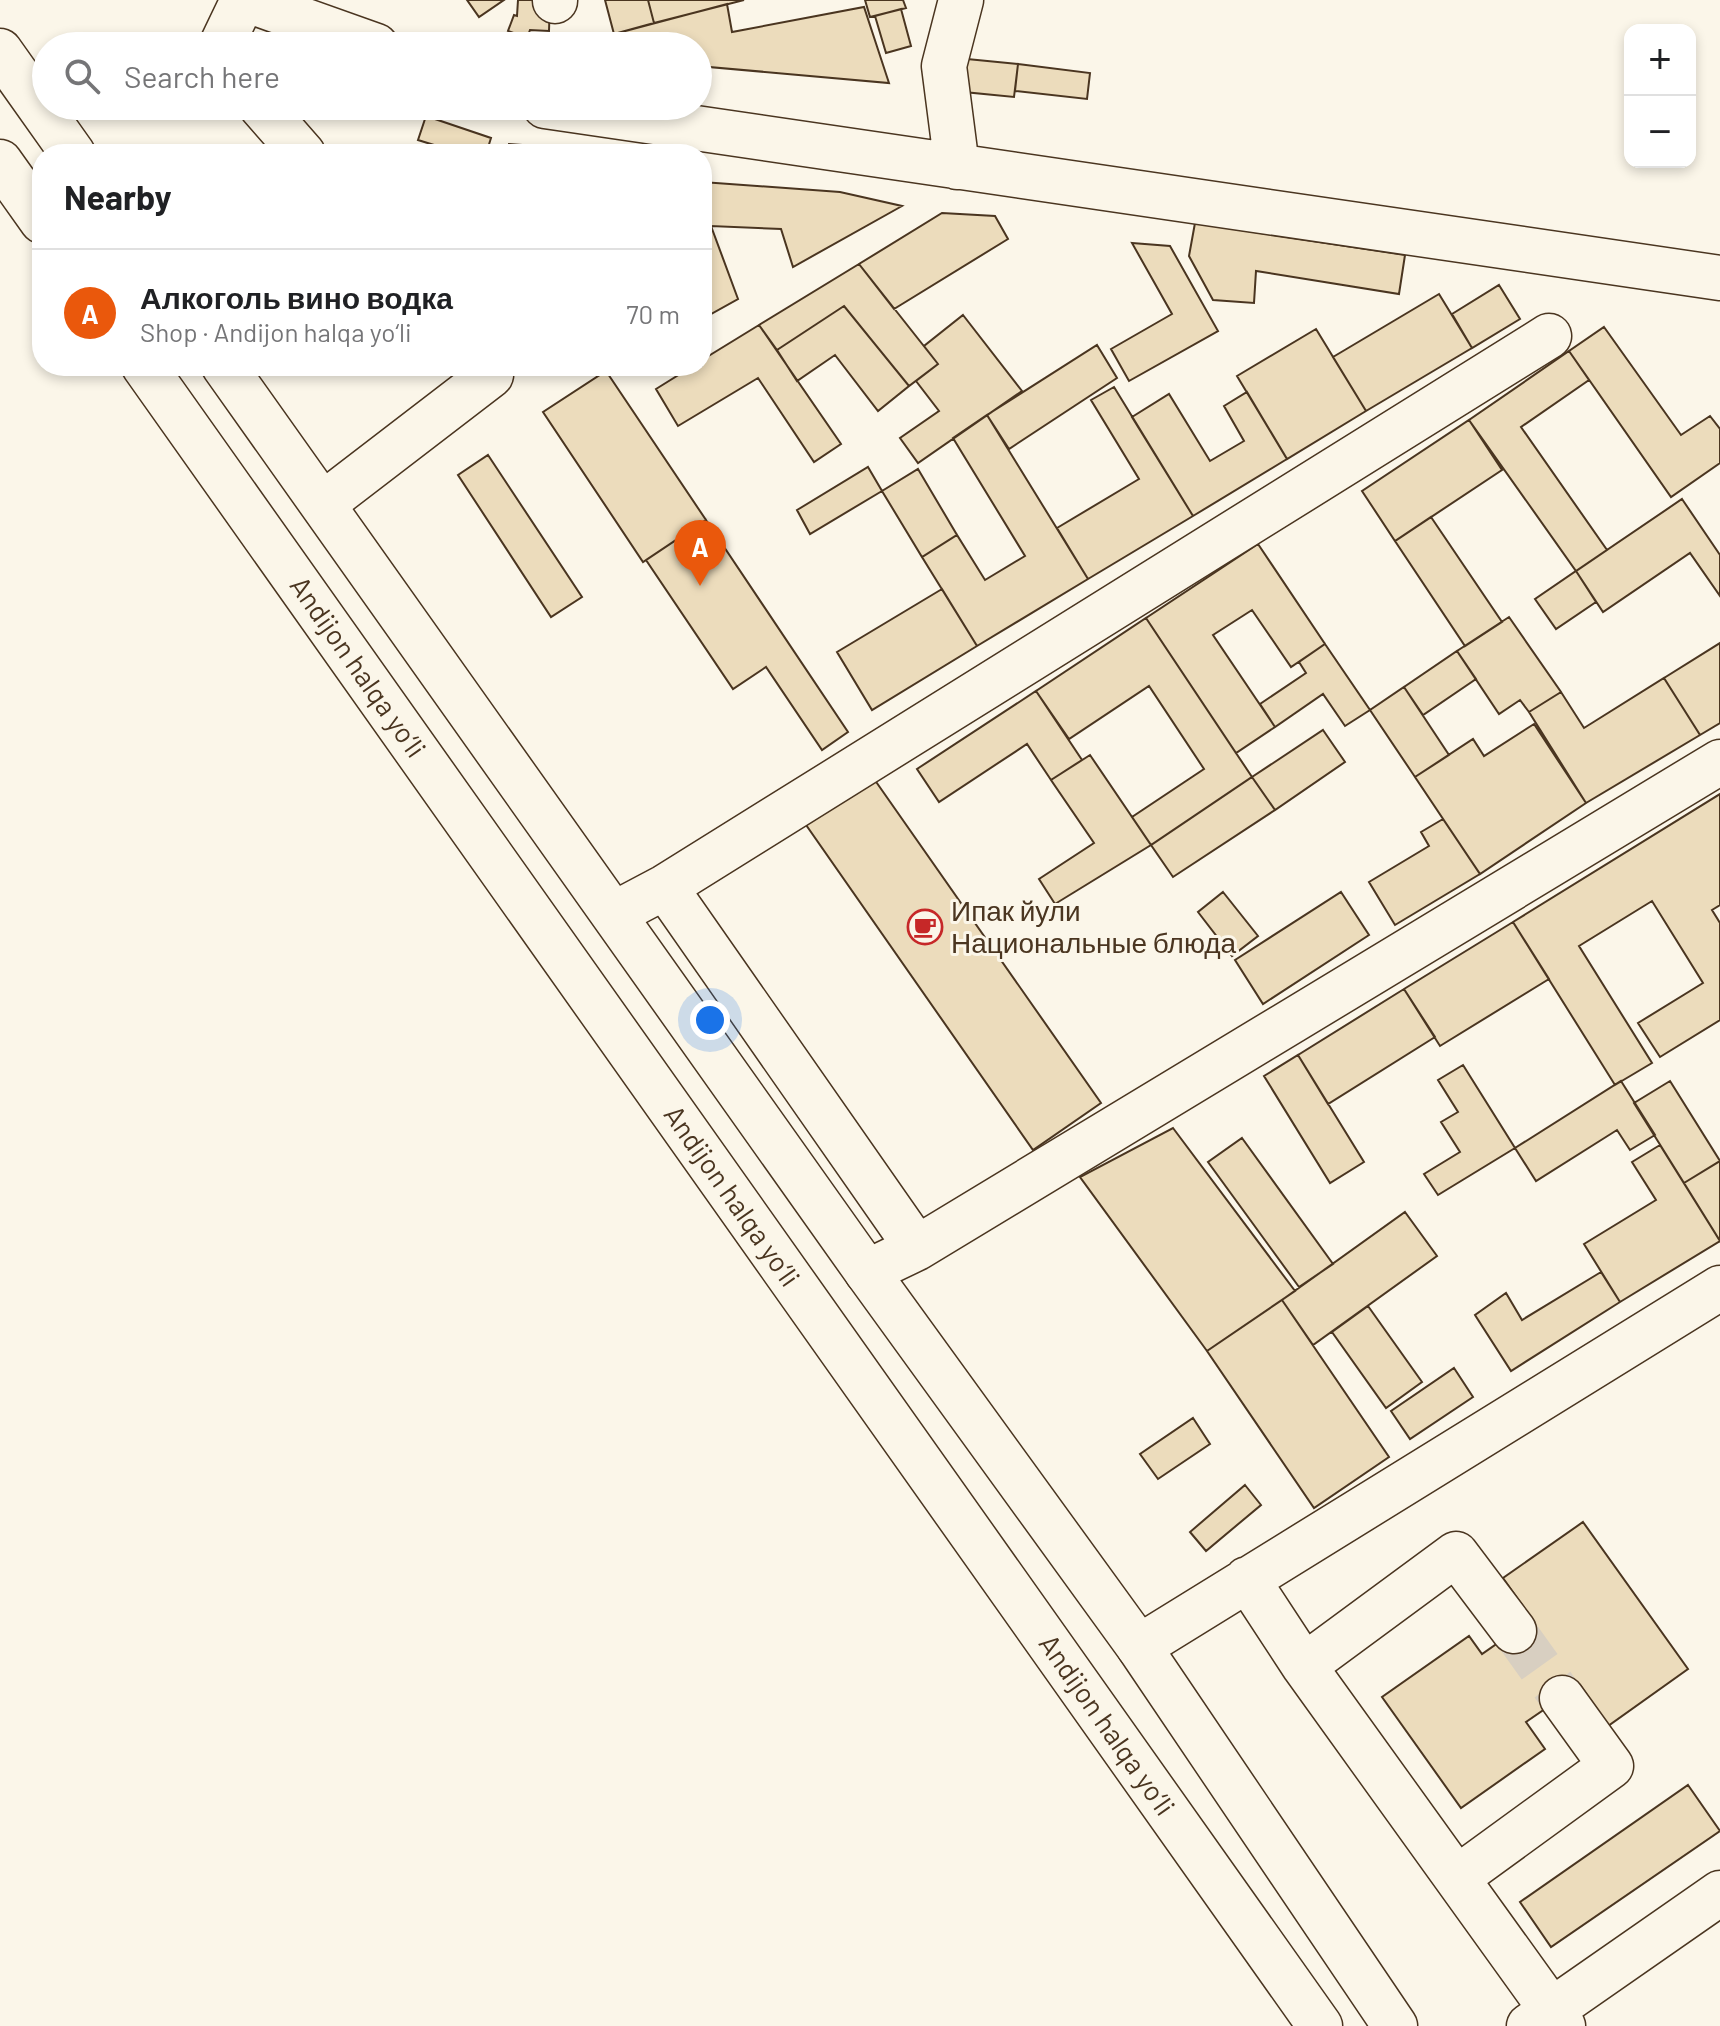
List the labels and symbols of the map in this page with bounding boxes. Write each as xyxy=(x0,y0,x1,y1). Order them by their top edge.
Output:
pin: A xyxy=(674,520,726,586)
street label: Andijon halqa yo‘li xyxy=(284,569,434,764)
place label: Ипак йули Национальные блюда xyxy=(951,893,1237,959)
cafe icon: Ипак йули Национальные блюда xyxy=(906,908,944,946)
your location xyxy=(690,1000,730,1040)
street label: Andijon halqa yo‘li xyxy=(658,1098,808,1293)
street label: Andijon halqa yo‘li xyxy=(1033,1627,1183,1822)

